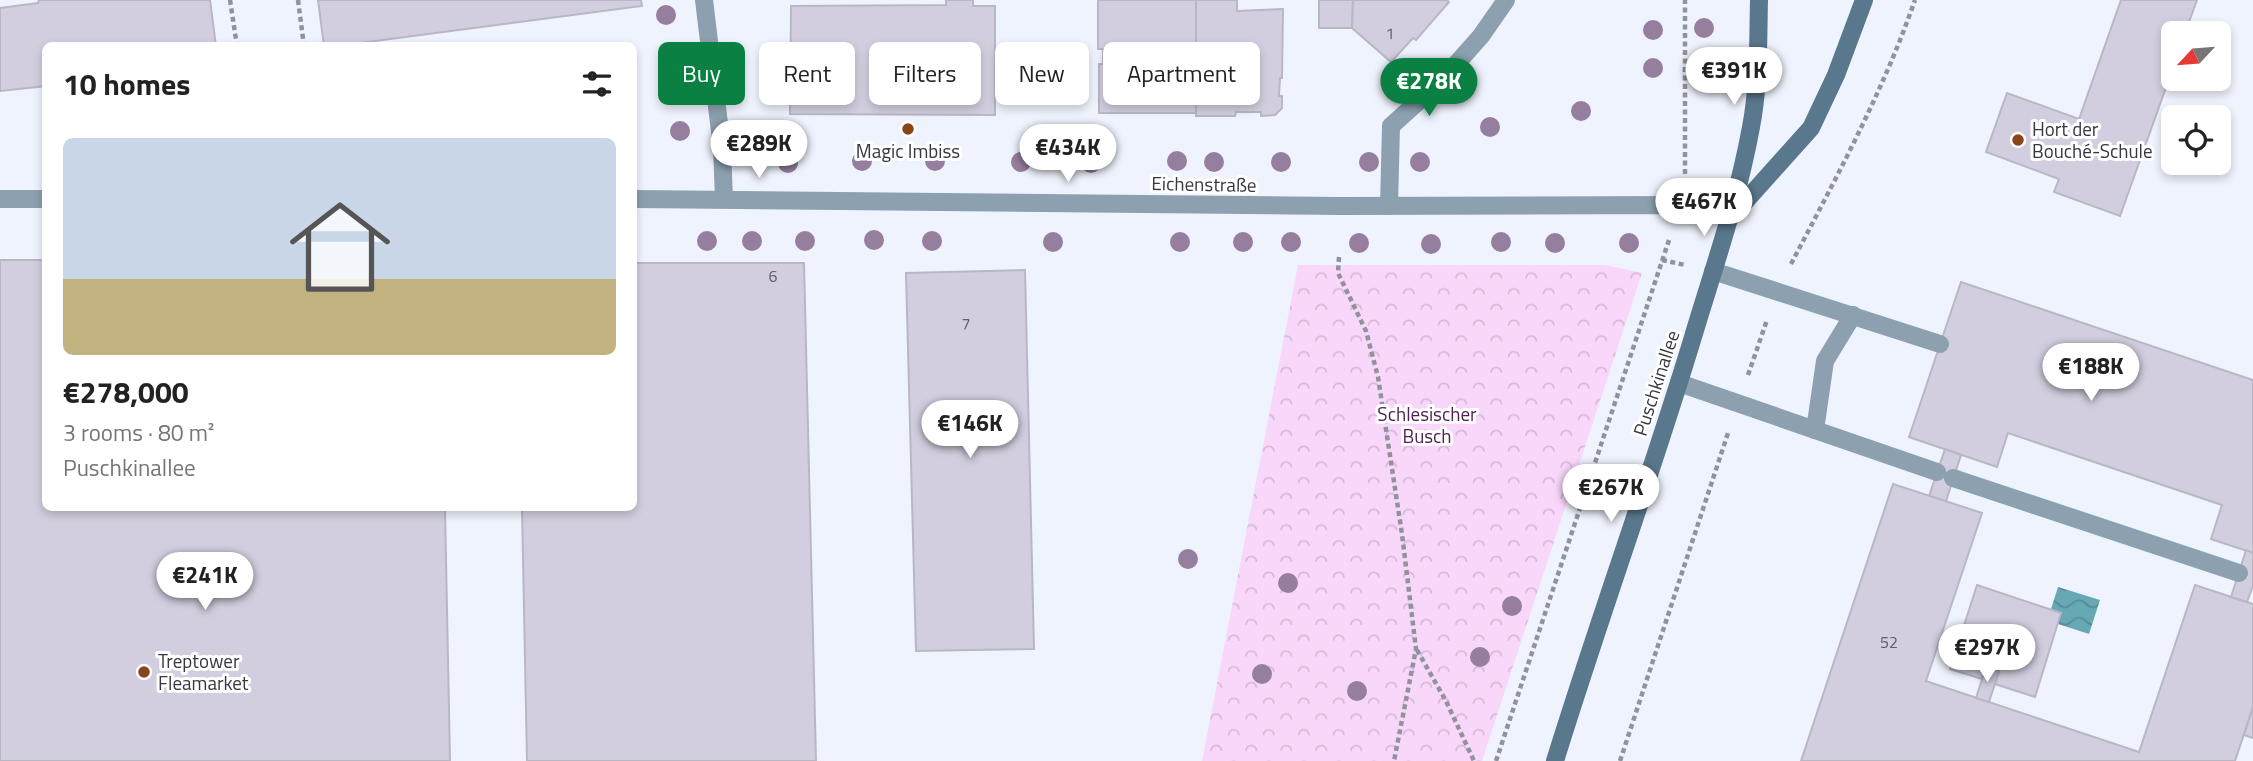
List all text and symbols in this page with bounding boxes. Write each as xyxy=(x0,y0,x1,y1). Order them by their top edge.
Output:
house number: 1 xyxy=(1386,21,1394,45)
north arrow xyxy=(2161,21,2231,91)
map controls xyxy=(2161,21,2231,175)
chip: Buy xyxy=(658,42,745,105)
chip: Rent xyxy=(759,42,855,105)
chip: Filters xyxy=(869,42,981,105)
chip: New xyxy=(995,42,1089,105)
chip: Apartment xyxy=(1103,42,1260,105)
pin: €391K xyxy=(1685,48,1783,107)
text: €391K xyxy=(1701,52,1767,87)
pin: €278K xyxy=(1380,58,1478,118)
text: 10 homes xyxy=(63,61,190,107)
text: €278K xyxy=(1396,63,1462,98)
icon: filters xyxy=(578,65,616,103)
button: locate xyxy=(2161,105,2231,175)
place label: Hort der Bouché-Schule xyxy=(2032,114,2153,165)
pin: €289K xyxy=(710,120,808,180)
marker: Magic Imbiss xyxy=(900,121,916,137)
pin: €434K xyxy=(1019,124,1117,184)
text: €289K xyxy=(726,125,792,160)
text: €434K xyxy=(1035,129,1101,164)
marker: Hort der Bouché-Schule xyxy=(2010,132,2026,148)
place label: Magic Imbiss xyxy=(856,136,960,165)
street label: Eichenstraße xyxy=(1151,168,1257,199)
pin: €467K xyxy=(1655,178,1753,238)
text: €467K xyxy=(1671,183,1737,218)
icon: home xyxy=(277,184,403,310)
house number: 6 xyxy=(769,264,778,288)
house number: 7 xyxy=(962,311,970,335)
street label: Puschkinallee xyxy=(1625,326,1686,439)
pin: €188K xyxy=(2042,344,2140,403)
text: €188K xyxy=(2058,348,2124,383)
text: €278,000 xyxy=(63,369,189,415)
park label: Schlesischer Busch xyxy=(1377,399,1477,450)
pin: €146K xyxy=(921,400,1019,460)
text: €146K xyxy=(937,405,1003,440)
text: 3 rooms · 80 m² xyxy=(63,415,214,450)
text: Puschkinallee xyxy=(63,450,196,485)
pin: €267K xyxy=(1562,464,1660,524)
text: €267K xyxy=(1578,469,1644,504)
pin: €241K xyxy=(156,552,254,612)
text: €241K xyxy=(172,557,238,592)
pin: €297K xyxy=(1938,624,2036,684)
text: €297K xyxy=(1954,629,2020,664)
house number: 52 xyxy=(1880,630,1898,654)
place label: Treptower Fleamarket xyxy=(158,646,249,697)
marker: Treptower Fleamarket xyxy=(136,664,152,680)

